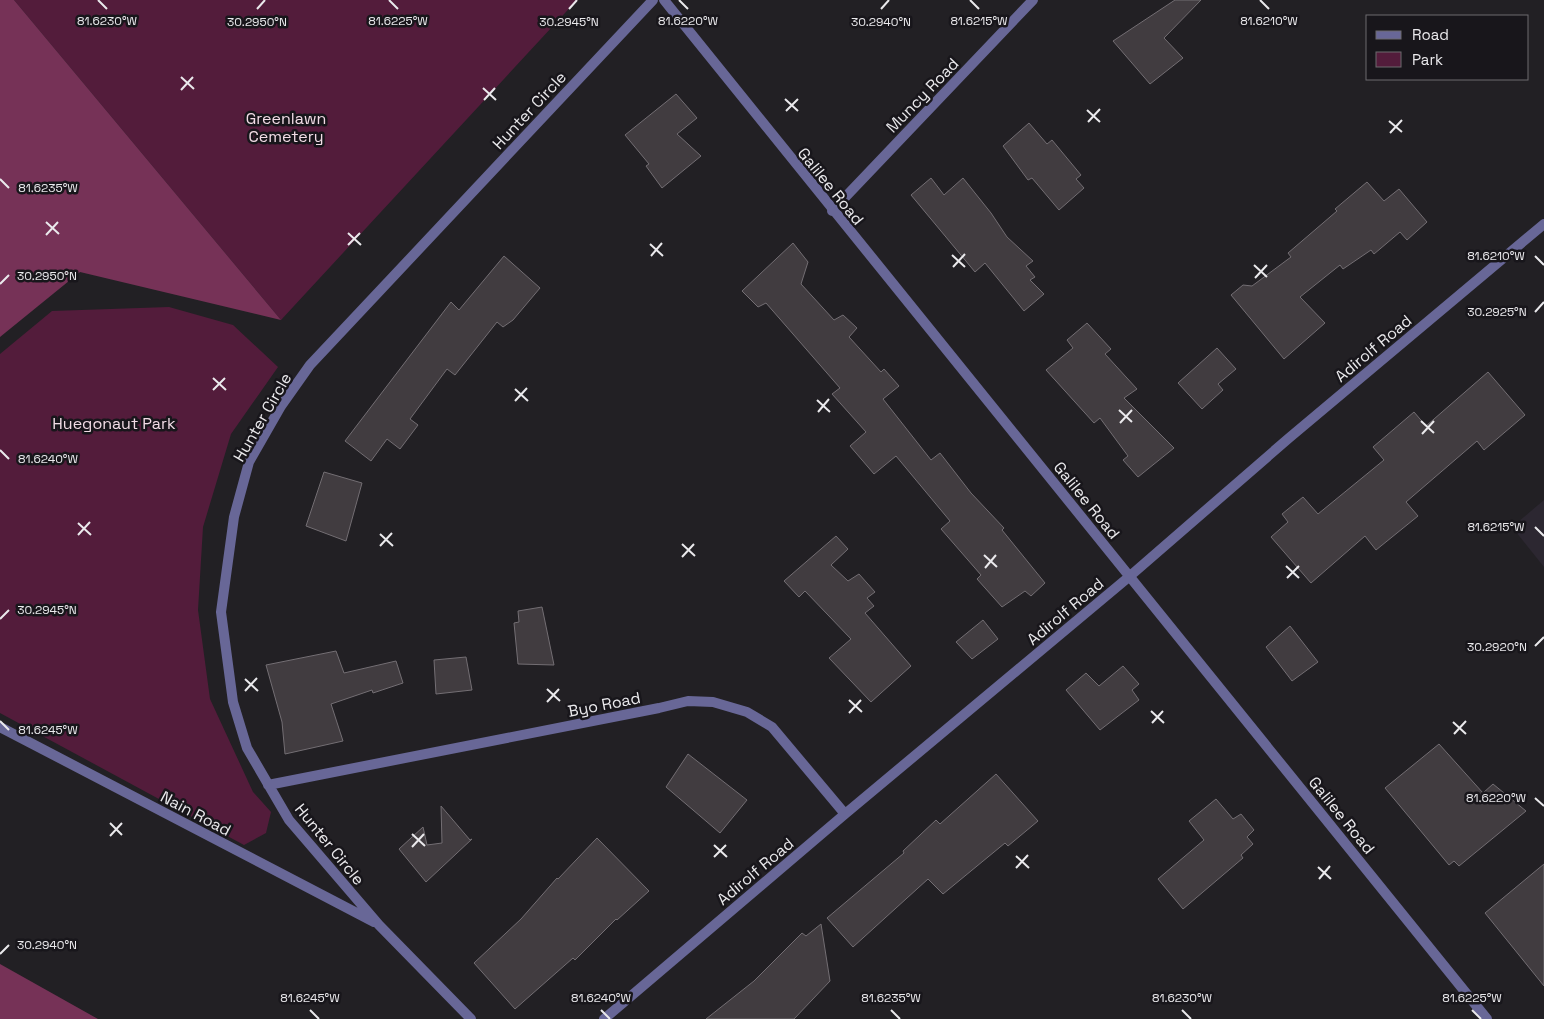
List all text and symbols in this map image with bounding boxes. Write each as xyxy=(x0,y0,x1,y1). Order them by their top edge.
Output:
text: 81.6230°W xyxy=(77,13,137,29)
text: 81.6225°W xyxy=(368,13,428,29)
text: 81.6220°W xyxy=(658,13,718,29)
text: 81.6215°W xyxy=(950,13,1008,29)
text: 81.6210°W xyxy=(1240,13,1298,29)
text: 30.2950°N xyxy=(227,14,287,30)
text: 30.2945°N xyxy=(539,14,599,30)
text: 30.2940°N xyxy=(851,14,911,30)
legend xyxy=(1366,15,1529,80)
text: Road xyxy=(1412,25,1449,44)
text: Park xyxy=(1412,50,1443,69)
street label: Muncy Road xyxy=(881,53,963,137)
street label: Hunter Circle xyxy=(488,67,571,154)
park label: Greenlawn Cemetery xyxy=(246,108,326,147)
street label: Galilee Road xyxy=(793,143,868,229)
text: 81.6235°W xyxy=(18,180,78,196)
text: 81.6210°W xyxy=(1467,248,1525,264)
text: 30.2950°N xyxy=(17,268,77,284)
text: 30.2925°N xyxy=(1467,304,1527,320)
street label: Adirolf Road xyxy=(1330,310,1416,387)
street label: Hunter Circle xyxy=(228,369,296,466)
park label: Huegonaut Park xyxy=(52,413,176,434)
text: 81.6240°W xyxy=(18,451,78,467)
street label: Galilee Road xyxy=(1049,457,1124,543)
text: 81.6215°W xyxy=(1467,519,1525,535)
street label: Adirolf Road xyxy=(1022,573,1108,650)
text: 30.2945°N xyxy=(17,602,77,618)
text: 30.2920°N xyxy=(1467,639,1527,655)
street label: Byo Road xyxy=(566,687,642,722)
text: 81.6245°W xyxy=(18,722,78,738)
street label: Galilee Road xyxy=(1304,772,1379,858)
street label: Nain Road xyxy=(157,786,235,841)
text: 81.6220°W xyxy=(1466,790,1526,806)
street label: Hunter Circle xyxy=(290,799,369,890)
street label: Adirolf Road xyxy=(712,833,798,910)
text: 30.2940°N xyxy=(17,937,77,953)
text: 81.6245°W xyxy=(280,990,340,1006)
text: 81.6240°W xyxy=(571,990,631,1006)
text: 81.6235°W xyxy=(861,990,921,1006)
text: 81.6230°W xyxy=(1152,990,1212,1006)
text: 81.6225°W xyxy=(1442,990,1502,1006)

